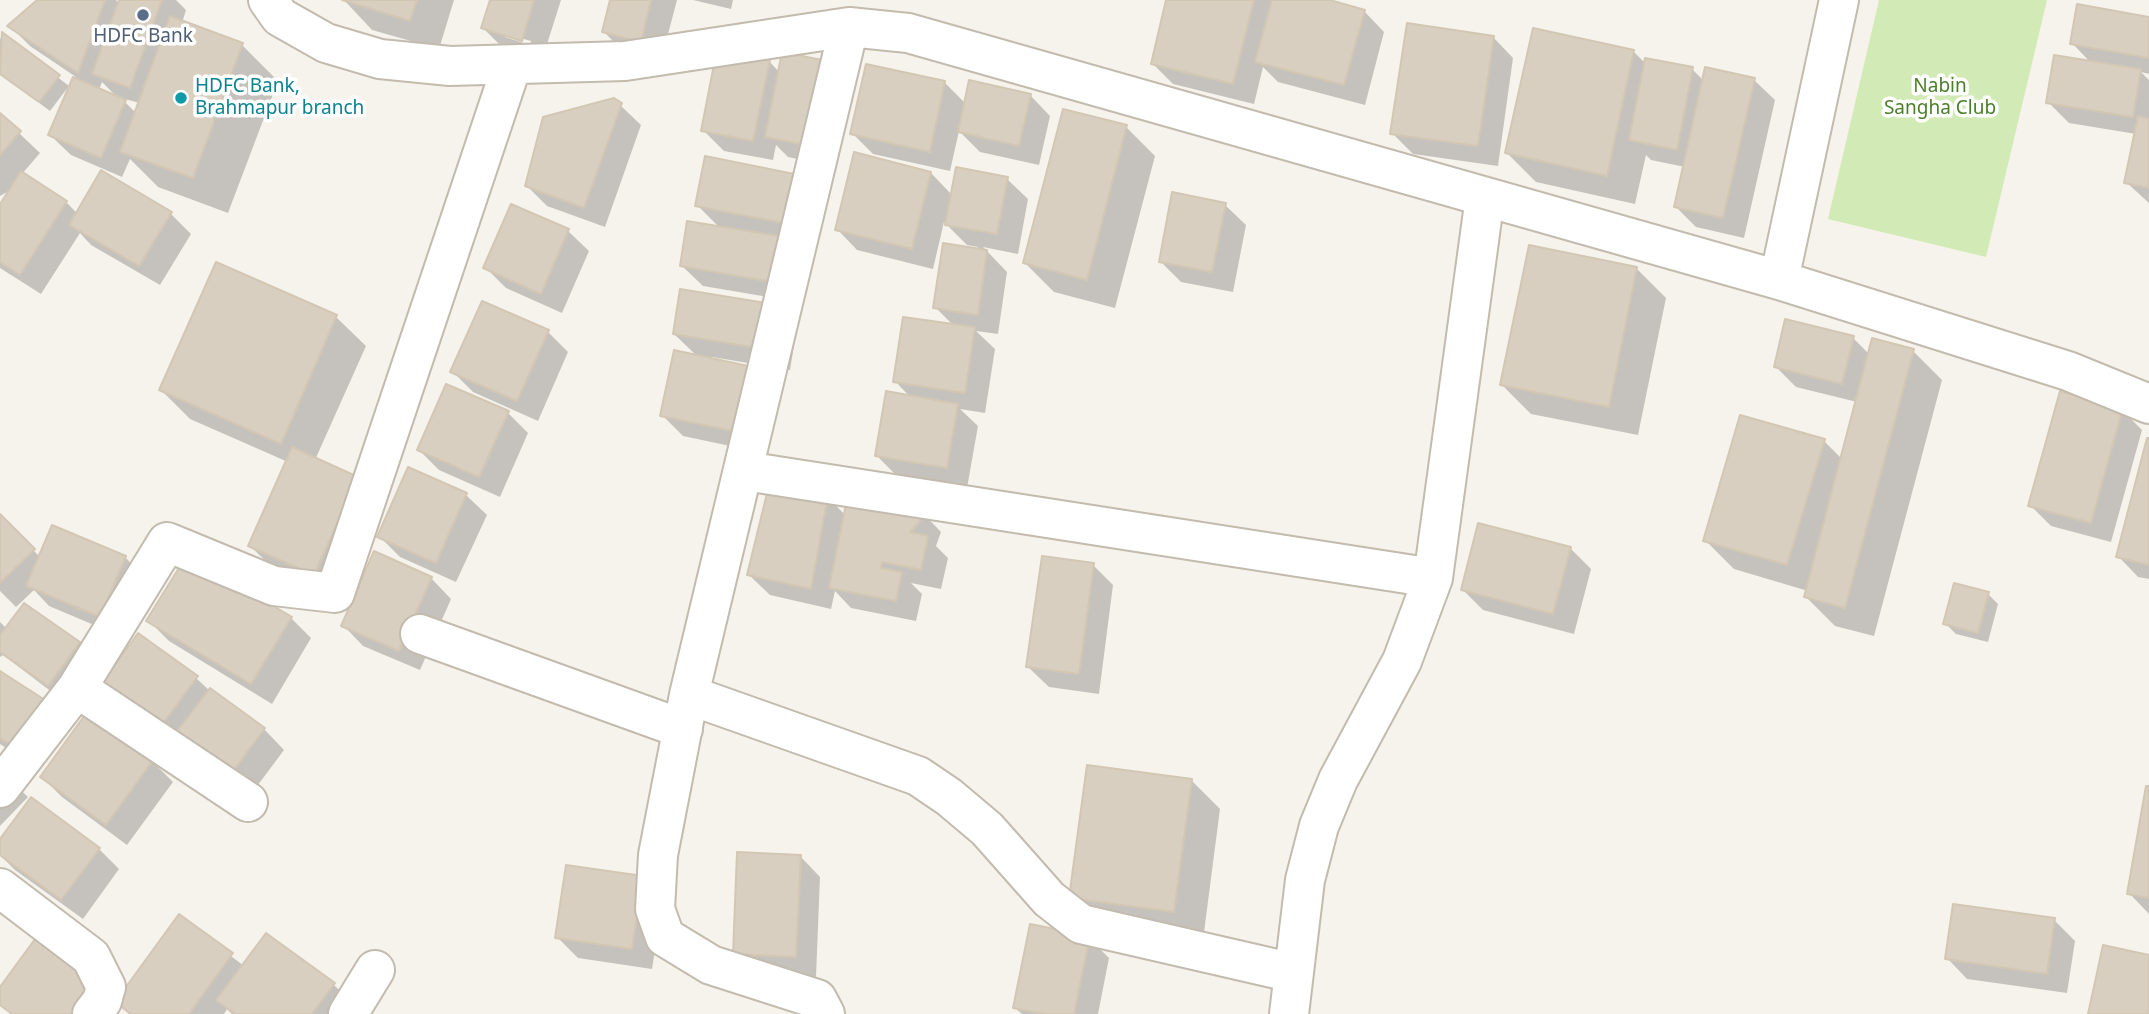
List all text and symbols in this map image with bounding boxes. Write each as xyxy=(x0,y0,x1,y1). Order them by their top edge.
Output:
marker: HDFC Bank xyxy=(135,7,151,23)
place label: HDFC Bank xyxy=(93,26,193,48)
place label: HDFC Bank, Brahmapur branch xyxy=(195,76,364,120)
park label: Nabin Sangha Club xyxy=(1884,76,1996,120)
marker: HDFC Bank, Brahmapur branch xyxy=(173,90,189,106)

